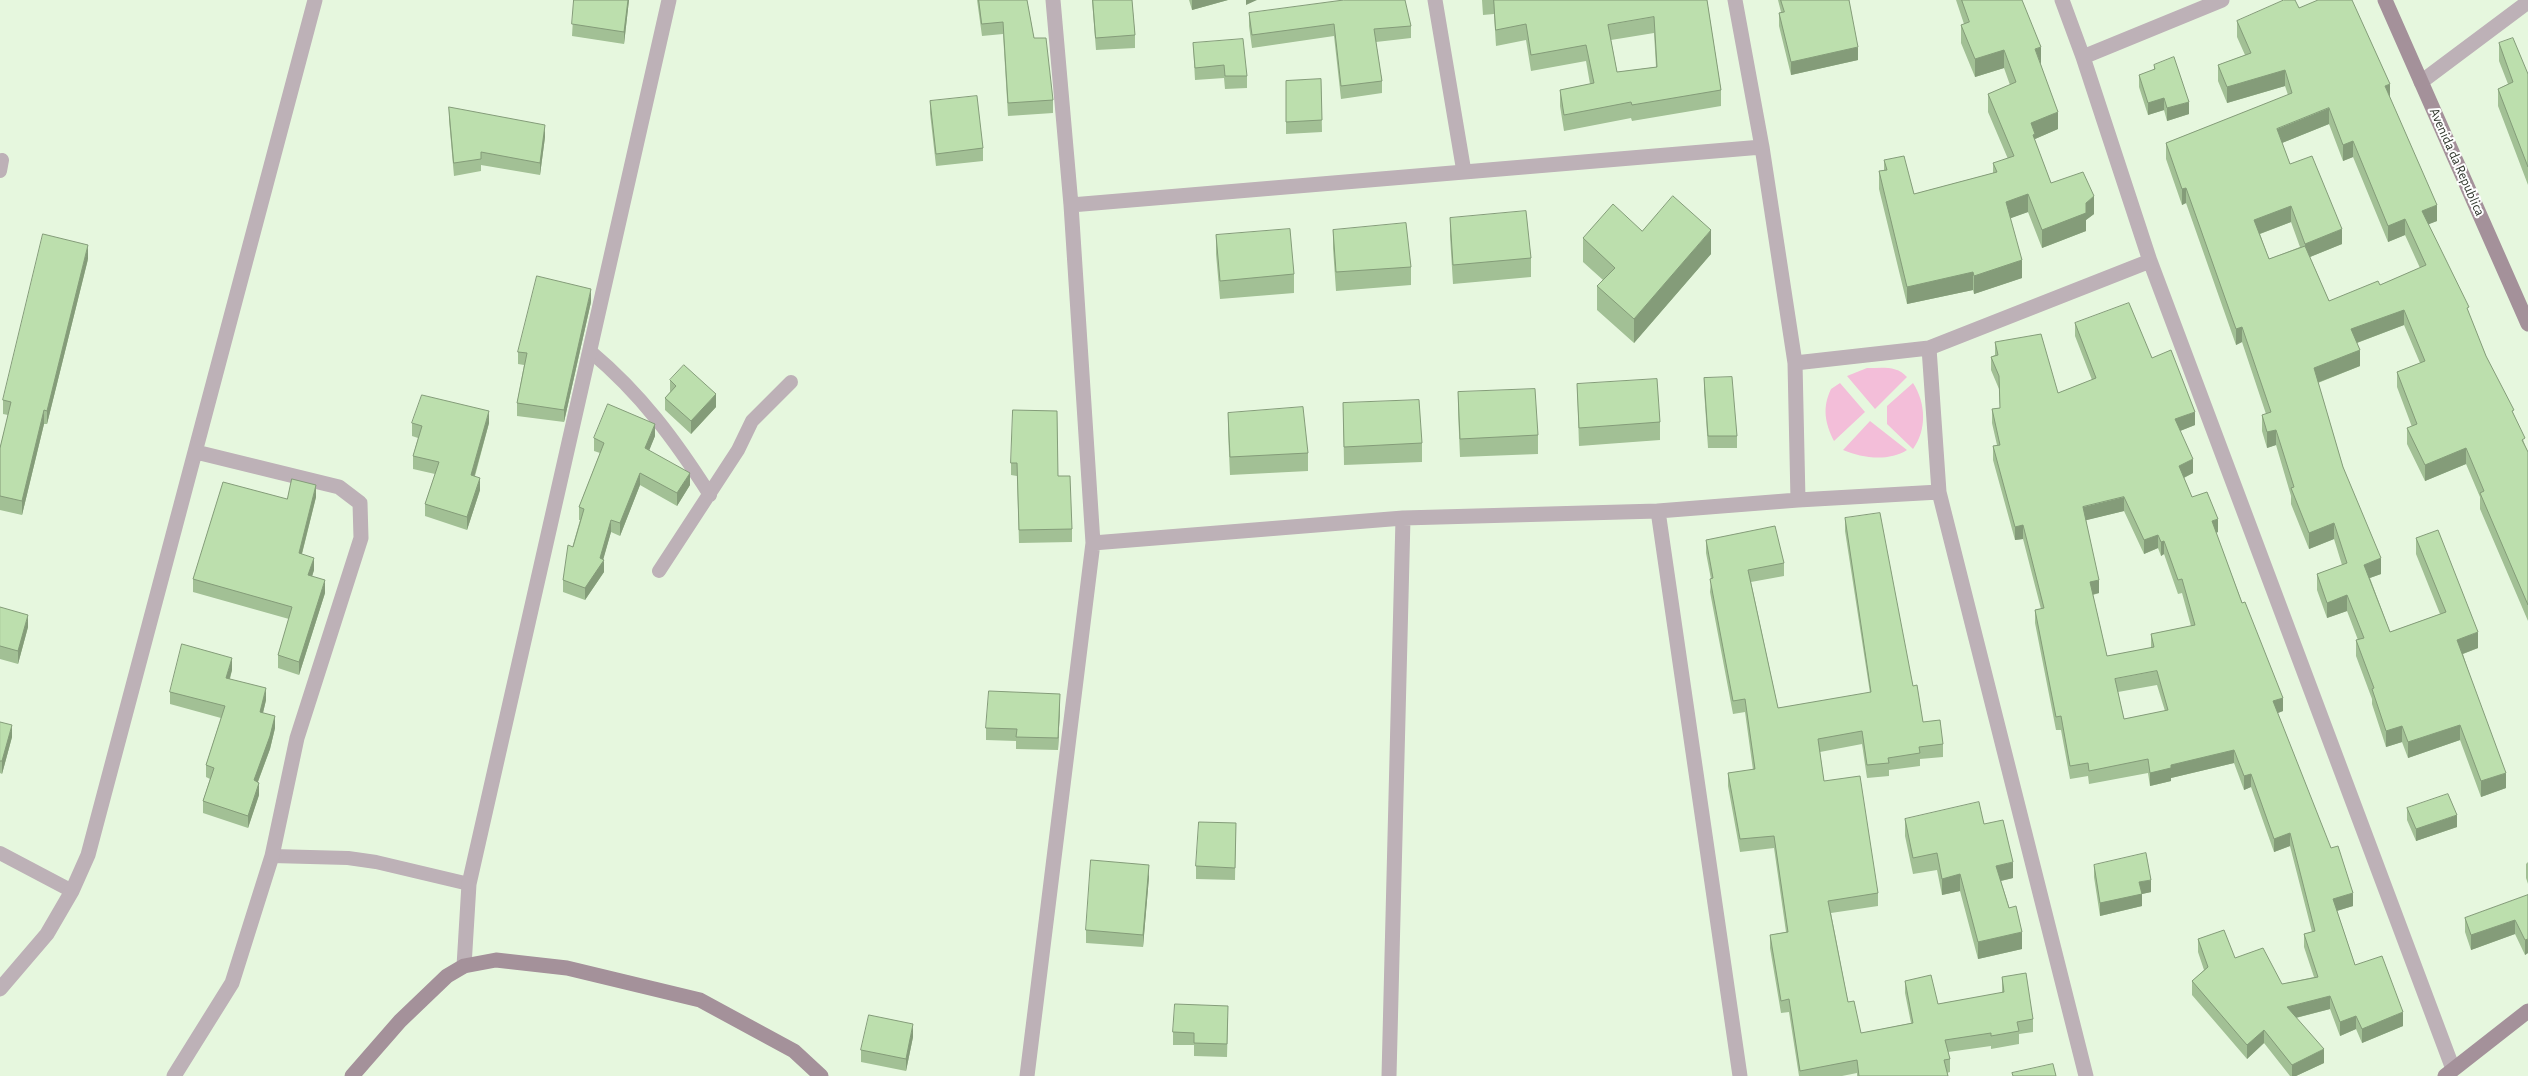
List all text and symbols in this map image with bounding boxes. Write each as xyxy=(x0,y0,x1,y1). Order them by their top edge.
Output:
street label: Avenida da Republica xyxy=(2426,105,2488,219)

